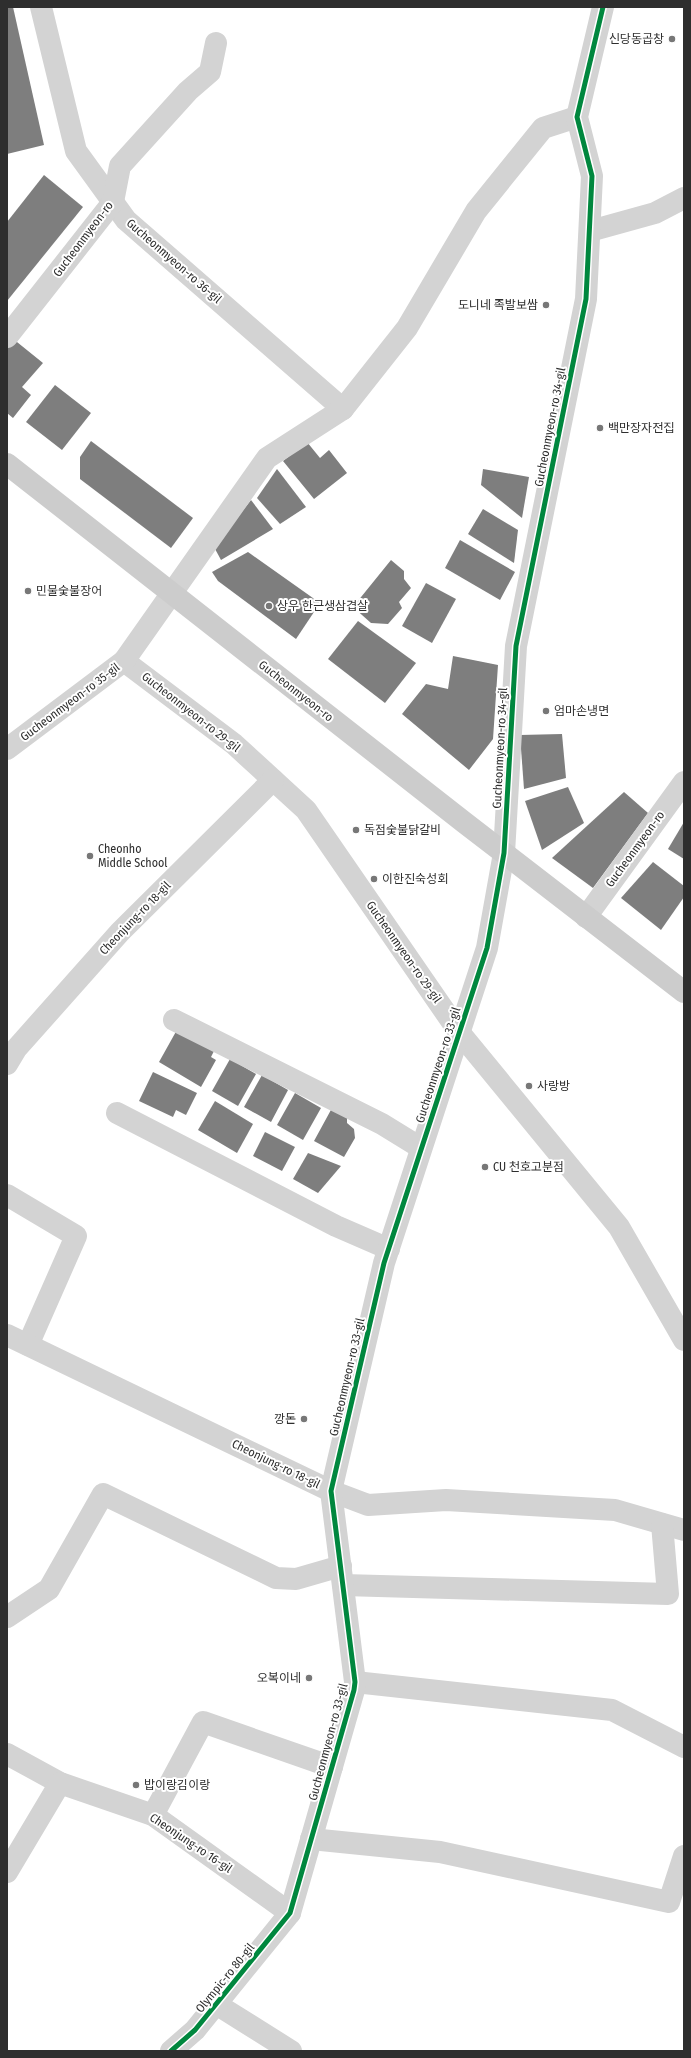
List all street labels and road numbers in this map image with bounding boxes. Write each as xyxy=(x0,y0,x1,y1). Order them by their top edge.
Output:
street label: Gucheonmyeon-ro xyxy=(50,199,116,279)
street label: Gucheonmyeon-ro 36-gil xyxy=(124,216,224,306)
street label: Gucheonmyeon-ro 34-gil xyxy=(532,366,568,488)
street label: Gucheonmyeon-ro xyxy=(256,658,336,724)
street label: Gucheonmyeon-ro 35-gil xyxy=(18,660,122,744)
street label: Gucheonmyeon-ro 29-gil xyxy=(139,669,243,755)
street label: Gucheonmyeon-ro 34-gil xyxy=(490,687,510,809)
street label: Gucheonmyeon-ro xyxy=(603,808,667,890)
street label: Cheonjung-ro 18-gil xyxy=(96,878,174,958)
street label: Gucheonmyeon-ro 29-gil xyxy=(364,898,444,1006)
street label: Gucheonmyeon-ro 33-gil xyxy=(413,1005,463,1125)
street label: Gucheonmyeon-ro 33-gil xyxy=(327,1317,367,1437)
street label: Cheonjung-ro 18-gil xyxy=(230,1437,322,1491)
street label: Gucheonmyeon-ro 33-gil xyxy=(306,1682,350,1802)
street label: Cheonjung-ro 16-gil xyxy=(147,1810,235,1876)
street label: Olympic-ro 80-gil xyxy=(193,1941,257,2015)

